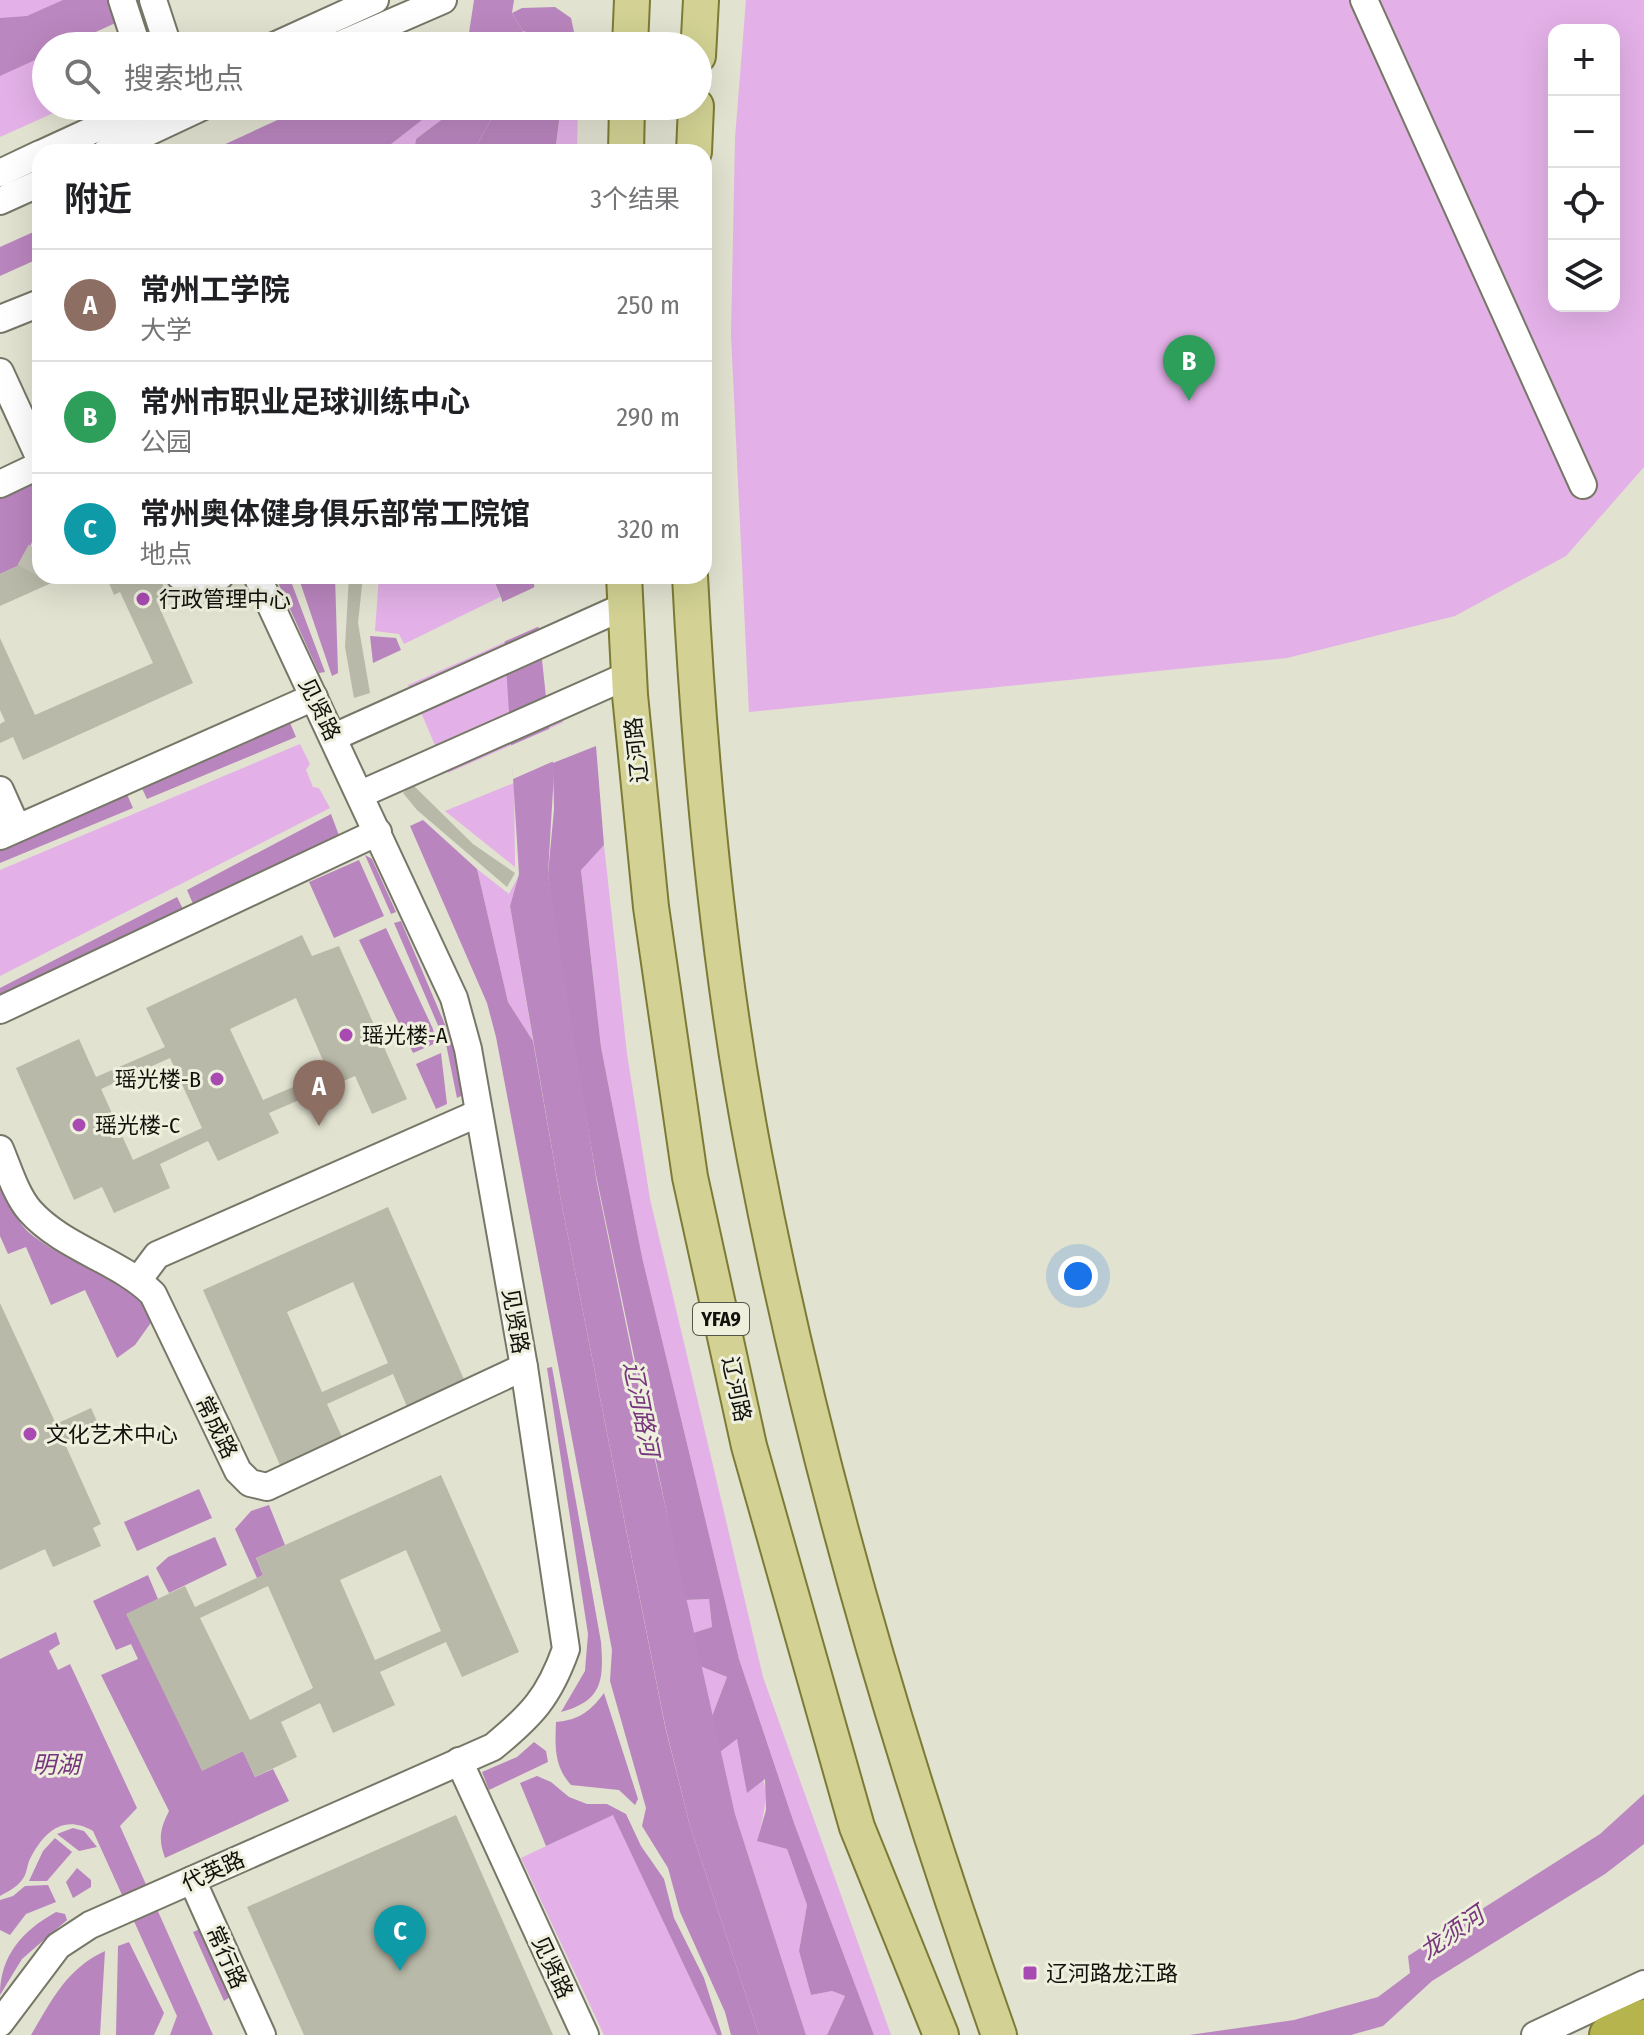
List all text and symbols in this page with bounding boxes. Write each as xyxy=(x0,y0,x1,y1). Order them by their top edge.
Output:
map controls xyxy=(1548,24,1620,312)
button: + xyxy=(1548,24,1620,96)
search box xyxy=(32,32,712,120)
icon: search xyxy=(60,54,104,98)
text: 搜索地点 xyxy=(124,61,244,97)
button: − xyxy=(1548,96,1620,168)
button: locate xyxy=(1548,168,1620,240)
text: 附近 xyxy=(64,179,132,220)
text: 3个结果 xyxy=(590,184,680,215)
button: layers xyxy=(1548,240,1620,312)
text: 常州工学院 xyxy=(140,272,290,308)
text: A xyxy=(83,290,97,321)
text: 250 m xyxy=(617,290,680,321)
text: 大学 xyxy=(140,315,192,346)
pin: B xyxy=(1163,335,1215,401)
text: 常州市职业足球训练中心 xyxy=(140,384,470,420)
text: B xyxy=(83,402,97,433)
text: 290 m xyxy=(616,402,680,433)
text: 公园 xyxy=(140,427,192,458)
text: 常州奥体健身俱乐部常工院馆 xyxy=(140,496,530,532)
text: C xyxy=(83,514,97,545)
text: 320 m xyxy=(617,514,680,545)
text: 地点 xyxy=(140,539,192,570)
place label: 行政管理中心 xyxy=(159,586,291,613)
marker: 行政管理中心 xyxy=(134,590,152,608)
street label: 见贤路 xyxy=(293,674,346,745)
street label: 辽河路 xyxy=(620,716,653,784)
place label: 瑶光楼-A xyxy=(362,1022,448,1049)
marker: 瑶光楼-A xyxy=(337,1026,355,1044)
pin: A xyxy=(293,1060,345,1126)
place label: 瑶光楼-B xyxy=(115,1066,201,1093)
marker: 瑶光楼-B xyxy=(208,1070,226,1088)
place label: 瑶光楼-C xyxy=(95,1112,180,1139)
marker: 瑶光楼-C xyxy=(70,1116,88,1134)
your location xyxy=(1058,1256,1098,1296)
street label: 见贤路 xyxy=(496,1286,535,1356)
road number: YFA9 xyxy=(693,1303,749,1335)
street label: 辽河路 xyxy=(716,1354,757,1424)
water label: 辽河路河 xyxy=(618,1359,665,1463)
street label: 常成路 xyxy=(190,1392,243,1463)
place label: 文化艺术中心 xyxy=(46,1421,178,1448)
marker: 文化艺术中心 xyxy=(21,1425,39,1443)
water label: 明湖 xyxy=(32,1751,84,1779)
street label: 代英路 xyxy=(178,1846,249,1897)
water label: 龙须河 xyxy=(1414,1899,1493,1965)
pin: C xyxy=(374,1905,426,1971)
street label: 常行路 xyxy=(201,1922,252,1993)
street label: 见贤路 xyxy=(526,1932,579,2003)
place label: 辽河路龙江路 xyxy=(1046,1960,1178,1987)
marker: 辽河路龙江路 xyxy=(1021,1964,1039,1982)

